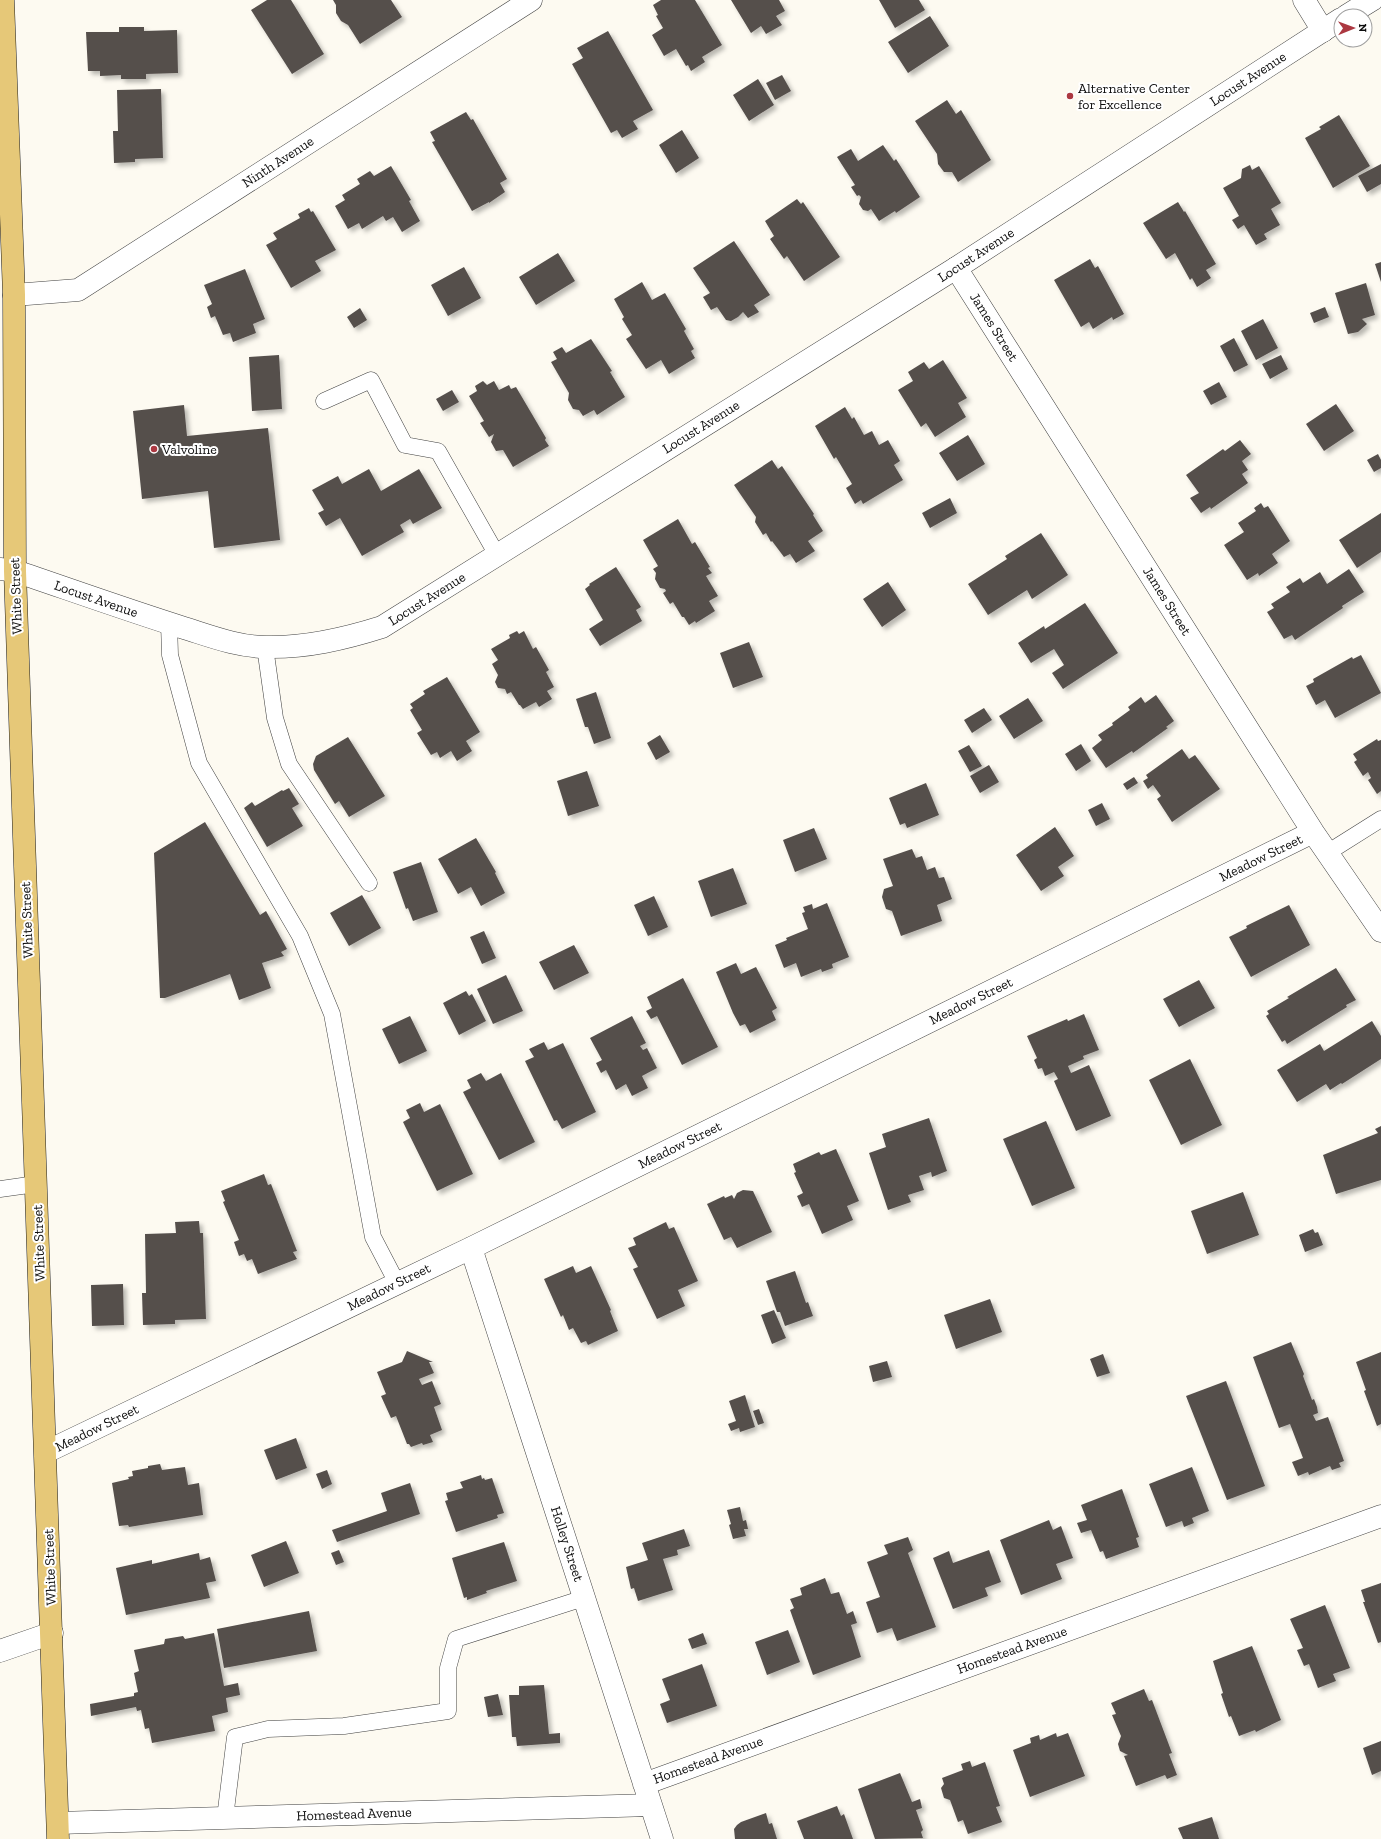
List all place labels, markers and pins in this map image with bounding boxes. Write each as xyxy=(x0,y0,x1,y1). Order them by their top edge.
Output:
place label: Alternative Center for Excellence xyxy=(1078,80,1190,113)
marker: Alternative Center for Excellence xyxy=(1065,91,1075,101)
place label: Valvoline xyxy=(161,441,217,458)
marker: Valvoline xyxy=(149,444,159,454)

